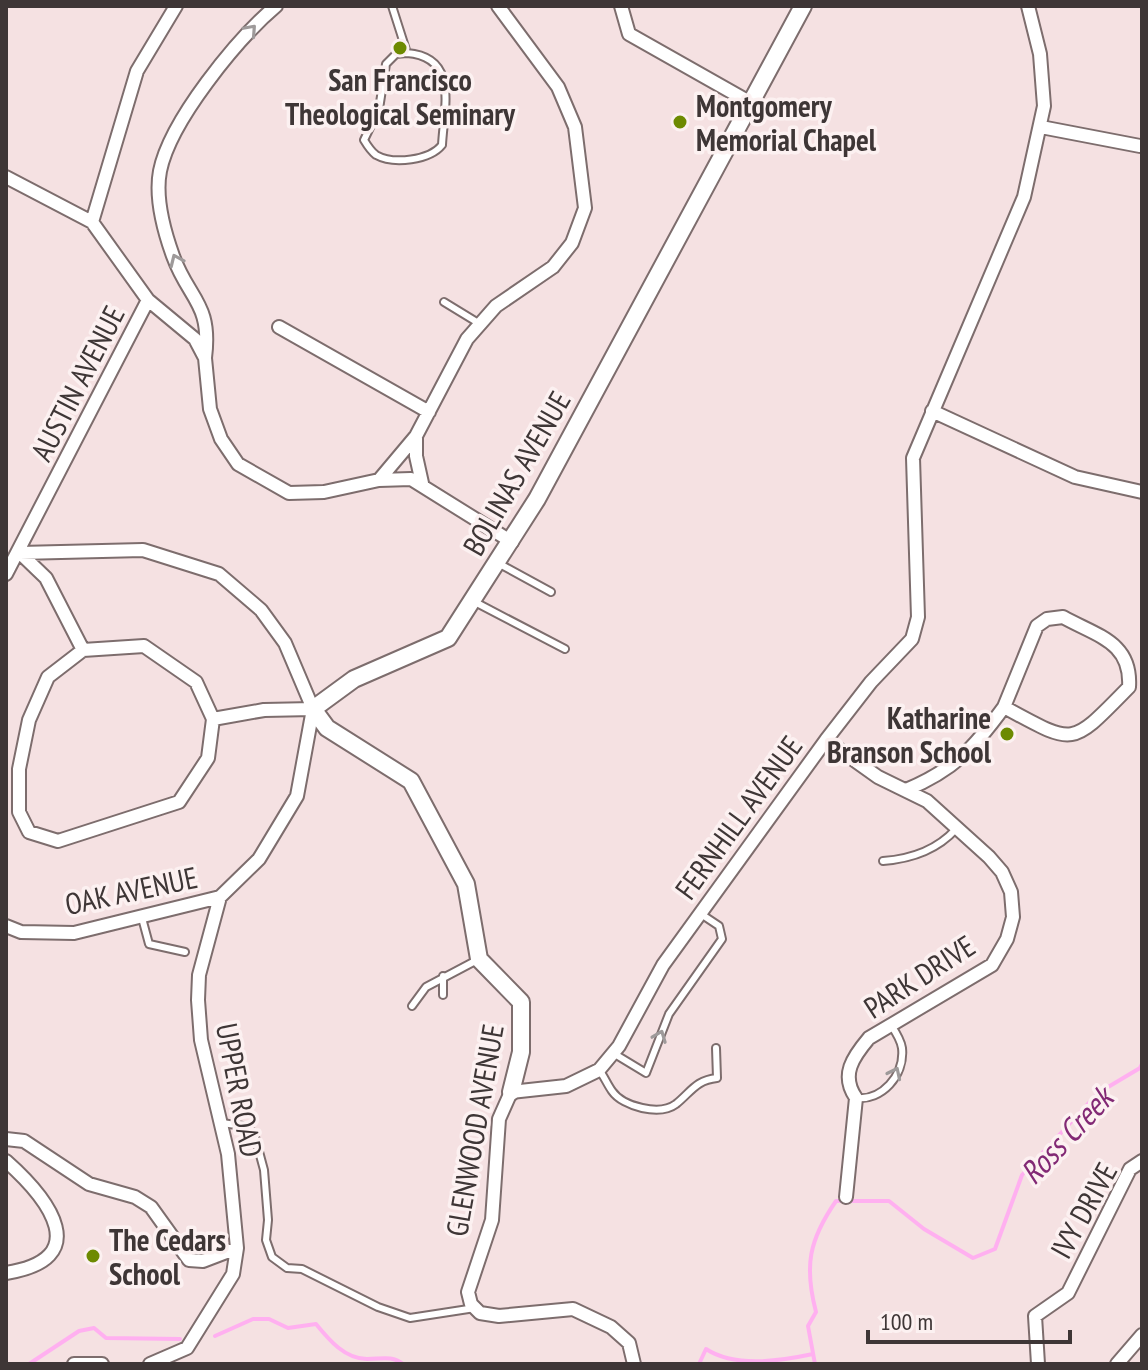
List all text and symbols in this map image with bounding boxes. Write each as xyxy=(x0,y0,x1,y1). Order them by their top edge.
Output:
one-way arrow xyxy=(241,25,255,40)
marker: San Francisco Theological Seminary xyxy=(391,39,409,57)
place label: San Francisco Theological Seminary xyxy=(285,60,516,133)
place label: Montgomery Memorial Chapel xyxy=(696,86,877,159)
marker: Montgomery Memorial Chapel xyxy=(671,113,689,131)
one-way arrow xyxy=(170,253,186,268)
street label: AUSTIN AVENUE xyxy=(21,299,133,467)
street label: BOLINAS AVENUE xyxy=(453,384,579,562)
place label: Katharine Branson School xyxy=(827,698,992,771)
marker: Katharine Branson School xyxy=(998,725,1016,743)
street label: FERNHILL AVENUE xyxy=(666,728,810,906)
street label: OAK AVENUE xyxy=(61,857,201,923)
street label: PARK DRIVE xyxy=(856,926,982,1026)
street label: UPPER ROAD xyxy=(208,1020,272,1160)
street label: GLENWOOD AVENUE xyxy=(436,1021,512,1239)
one-way arrow xyxy=(650,1030,667,1044)
one-way arrow xyxy=(885,1066,901,1081)
water label: Ross Creek xyxy=(1010,1075,1124,1192)
street label: IVY DRIVE xyxy=(1041,1155,1125,1265)
place label: The Cedars School xyxy=(109,1220,226,1293)
marker: The Cedars School xyxy=(84,1247,102,1265)
scale bar xyxy=(868,1294,1070,1344)
text: 100 m xyxy=(880,1306,933,1337)

